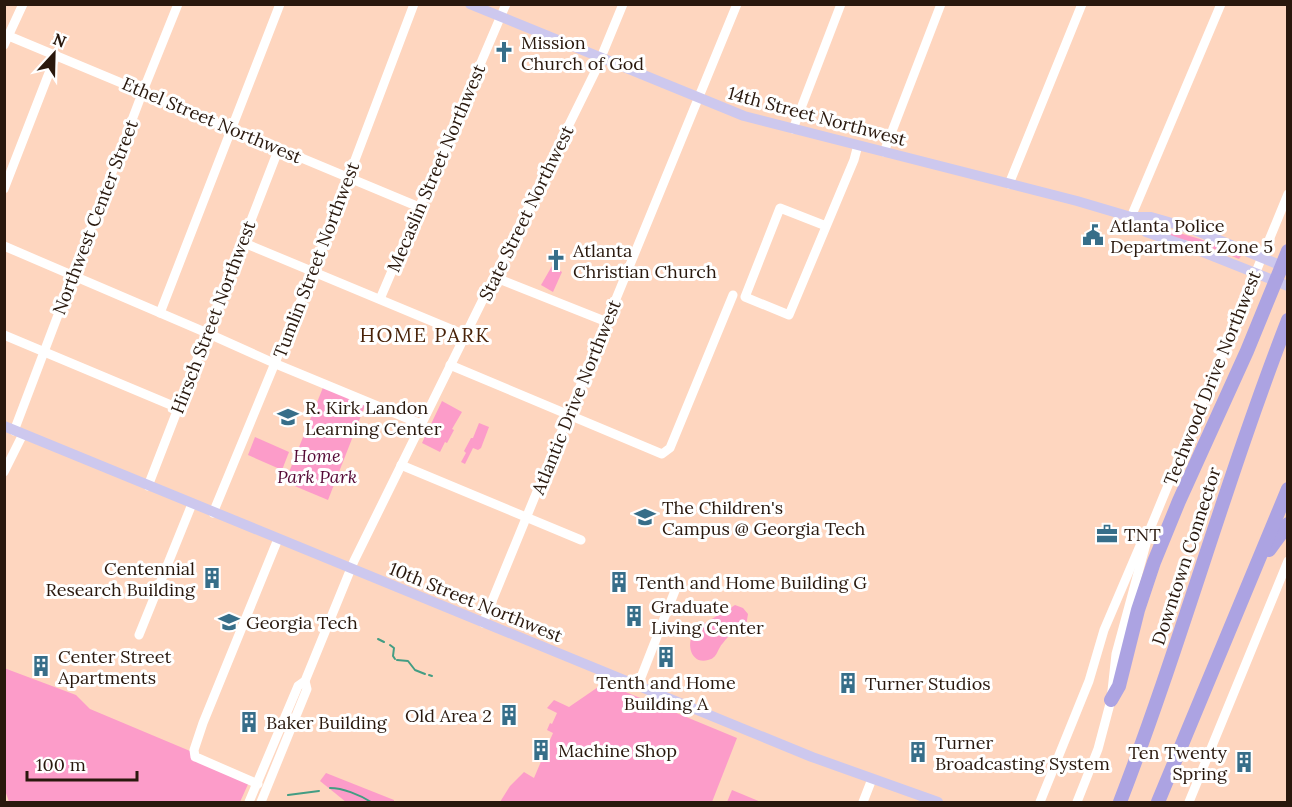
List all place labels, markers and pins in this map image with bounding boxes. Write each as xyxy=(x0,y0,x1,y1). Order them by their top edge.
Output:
place label: Mission Church of God xyxy=(521,31,644,75)
church icon: Mission Church of God xyxy=(492,40,516,64)
place label: Atlanta Police Department Zone 5 xyxy=(1109,214,1273,258)
public building icon: Atlanta Police Department Zone 5 xyxy=(1081,223,1105,247)
place label: Atlanta Christian Church xyxy=(572,239,717,283)
church icon: Atlanta Christian Church xyxy=(544,248,568,272)
place label: R. Kirk Landon Learning Center xyxy=(305,396,442,440)
school or university icon: R. Kirk Landon Learning Center xyxy=(276,405,300,429)
place label: The Children's Campus @ Georgia Tech xyxy=(662,496,866,540)
school or university icon: The Children's Campus @ Georgia Tech xyxy=(633,505,657,529)
office icon: TNT xyxy=(1095,522,1119,546)
place label: TNT xyxy=(1124,523,1161,546)
place label: Centennial Research Building xyxy=(45,557,196,601)
building icon: Centennial Research Building xyxy=(200,566,224,590)
building icon: Tenth and Home Building G xyxy=(607,570,631,594)
place label: Tenth and Home Building G xyxy=(636,571,867,594)
place label: Graduate Living Center xyxy=(651,595,764,639)
building icon: Graduate Living Center xyxy=(622,604,646,628)
school or university icon: Georgia Tech xyxy=(217,610,241,634)
place label: Georgia Tech xyxy=(246,611,358,634)
place label: Center Street Apartments xyxy=(57,645,171,689)
building icon: Tenth and Home Building A xyxy=(654,645,678,669)
building icon: Center Street Apartments xyxy=(29,654,53,678)
place label: Tenth and Home Building A xyxy=(596,671,736,715)
building icon: Turner Studios xyxy=(836,671,860,695)
place label: Turner Studios xyxy=(865,672,991,695)
building icon: Old Area 2 xyxy=(497,703,521,727)
place label: Old Area 2 xyxy=(405,704,492,727)
building icon: Baker Building xyxy=(237,710,261,734)
place label: Baker Building xyxy=(266,711,388,734)
place label: Turner Broadcasting System xyxy=(935,731,1110,775)
building icon: Machine Shop xyxy=(529,738,553,762)
place label: Machine Shop xyxy=(558,739,677,762)
building icon: Turner Broadcasting System xyxy=(906,740,930,764)
place label: Ten Twenty Spring xyxy=(1128,741,1228,785)
building icon: Ten Twenty Spring xyxy=(1232,750,1256,774)

